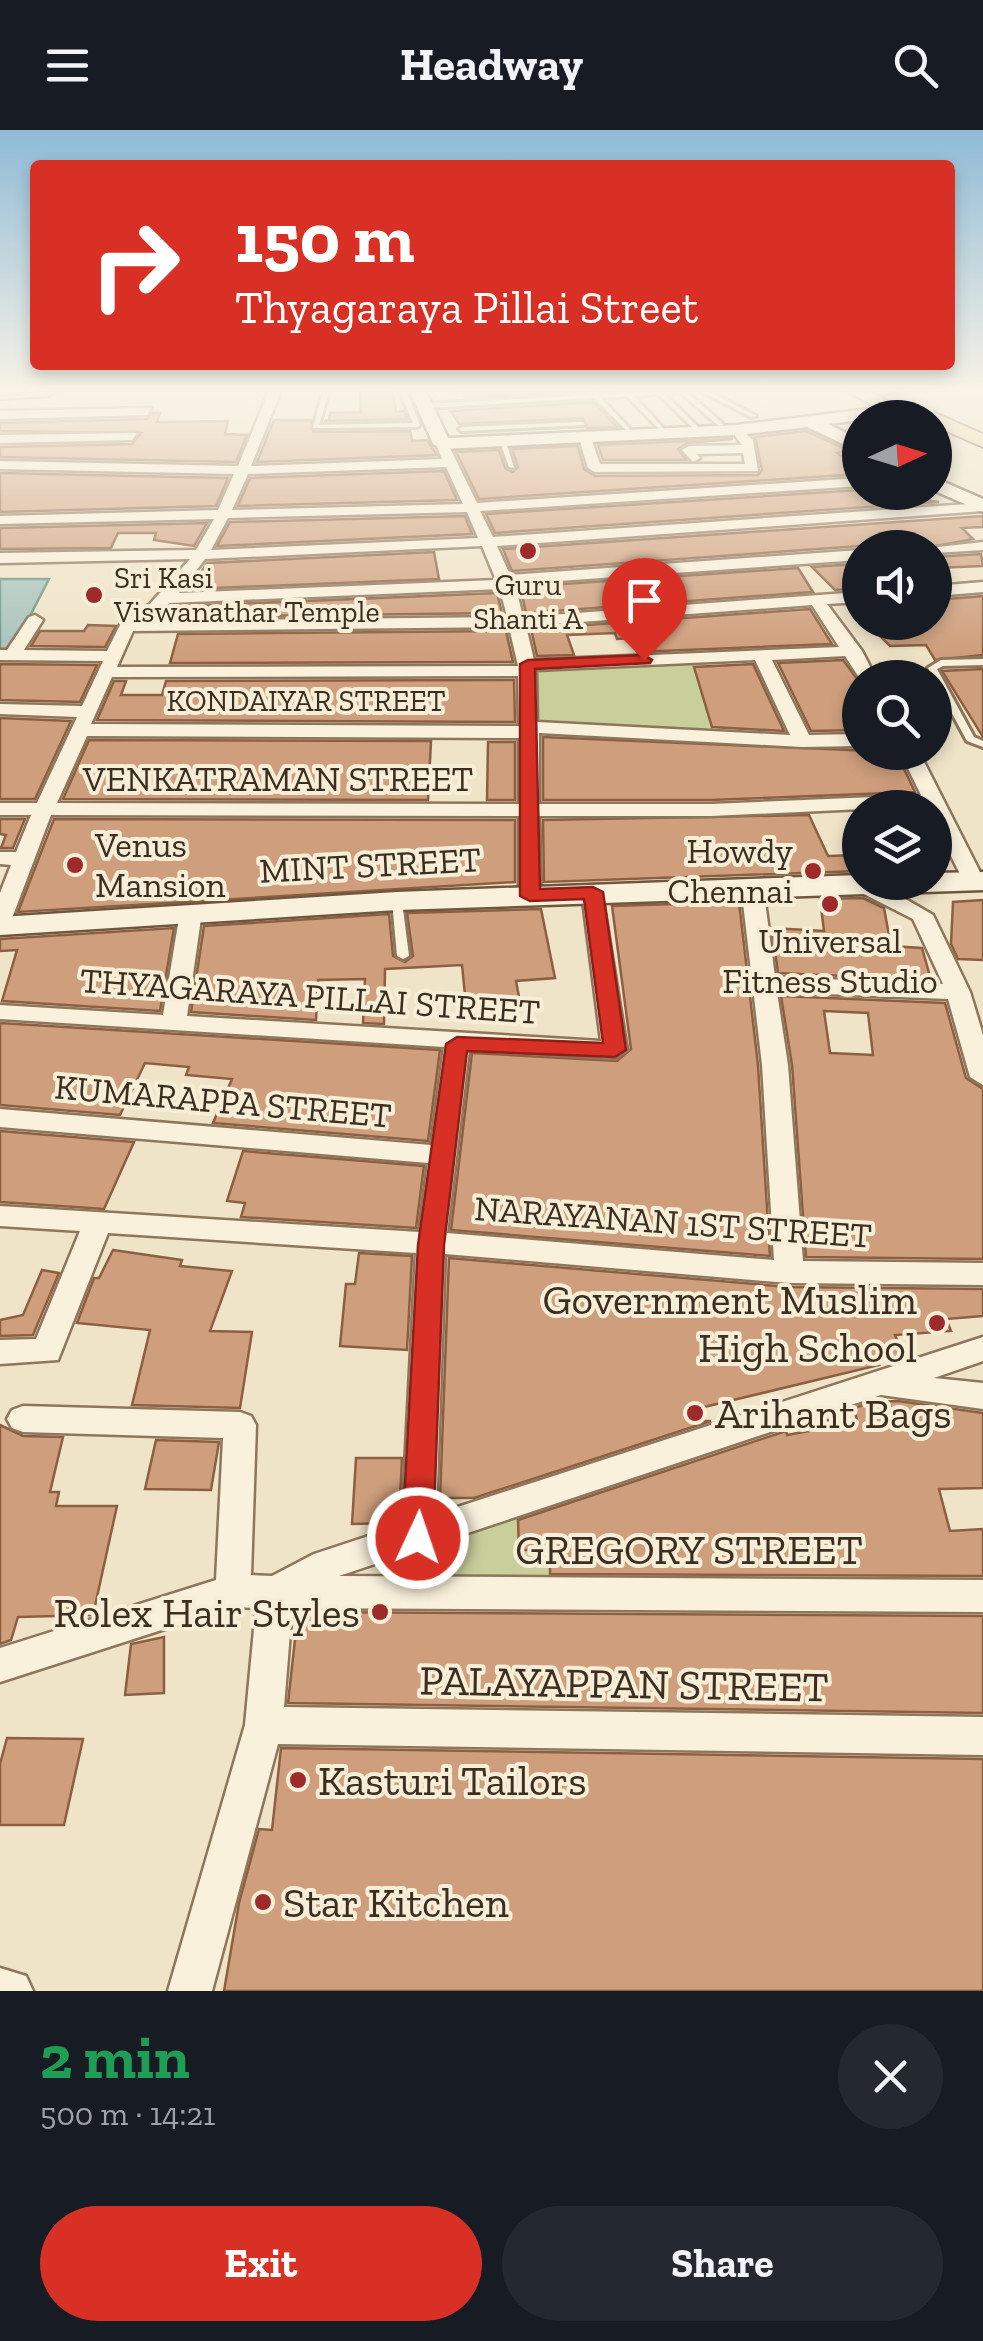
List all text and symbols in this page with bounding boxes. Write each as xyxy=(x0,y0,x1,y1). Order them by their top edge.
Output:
icon: menu xyxy=(40,38,95,93)
text: Headway xyxy=(400,38,583,92)
icon: search xyxy=(888,38,943,93)
text: 150 m xyxy=(235,196,415,280)
icon: right xyxy=(70,200,200,330)
text: Thyagaraya Pillai Street xyxy=(235,281,698,335)
north arrow xyxy=(842,400,952,510)
map controls xyxy=(842,400,952,900)
button: sound xyxy=(842,530,952,640)
marker: Guru Shanti A xyxy=(517,540,539,562)
pin xyxy=(602,558,687,661)
place label: Sri Kasi Viswanathar Temple xyxy=(113,560,380,630)
place label: Guru Shanti A xyxy=(473,567,583,637)
icon: arrive xyxy=(617,573,672,628)
marker: Sri Kasi Viswanathar Temple xyxy=(83,584,105,606)
button: search xyxy=(842,660,952,770)
street label: KONDAIYAR STREET xyxy=(166,683,446,719)
street label: VENKATRAMAN STREET xyxy=(82,758,473,800)
button: layers xyxy=(842,790,952,900)
place label: Venus Mansion xyxy=(94,824,226,906)
place label: Howdy Chennai xyxy=(668,830,793,912)
street label: MINT STREET xyxy=(258,838,482,892)
marker: Venus Mansion xyxy=(64,854,86,876)
marker: Howdy Chennai xyxy=(802,860,824,882)
marker: Universal Fitness Studio xyxy=(819,893,841,915)
place label: Universal Fitness Studio xyxy=(722,920,938,1002)
street label: THYAGARAYA PILLAI STREET xyxy=(79,959,541,1033)
street label: KUMARAPPA STREET xyxy=(53,1065,393,1137)
street label: NARAYANAN 1ST STREET xyxy=(473,1187,873,1257)
place label: Government Muslim High School xyxy=(542,1274,917,1373)
marker: Government Muslim High School xyxy=(926,1312,948,1334)
place label: Arihant Bags xyxy=(715,1388,952,1439)
marker: Arihant Bags xyxy=(684,1402,706,1424)
position arrow xyxy=(366,1486,470,1590)
street label: GREGORY STREET xyxy=(515,1524,863,1575)
place label: Rolex Hair Styles xyxy=(53,1587,360,1638)
marker: Rolex Hair Styles xyxy=(369,1601,391,1623)
street label: PALAYAPPAN STREET xyxy=(419,1654,829,1713)
place label: Kasturi Tailors xyxy=(318,1755,587,1806)
marker: Kasturi Tailors xyxy=(287,1769,309,1791)
place label: Star Kitchen xyxy=(283,1877,509,1928)
marker: Star Kitchen xyxy=(252,1891,274,1913)
text: 2 min xyxy=(40,2021,190,2093)
button: close xyxy=(838,2024,943,2129)
text: 500 m · 14:21 xyxy=(40,2095,215,2133)
button: Exit xyxy=(40,2206,482,2321)
button: Share xyxy=(502,2206,943,2321)

